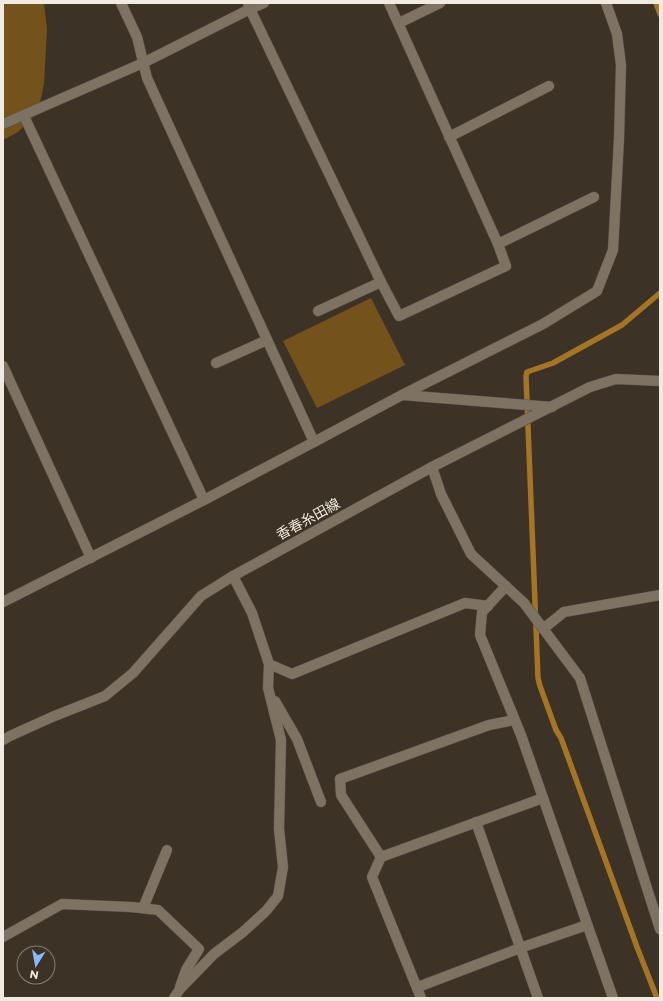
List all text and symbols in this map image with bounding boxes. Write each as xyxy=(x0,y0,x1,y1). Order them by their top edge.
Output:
street label: 香春糸田線 xyxy=(273,494,343,544)
north arrow xyxy=(16,945,56,985)
text: N xyxy=(28,967,40,983)

